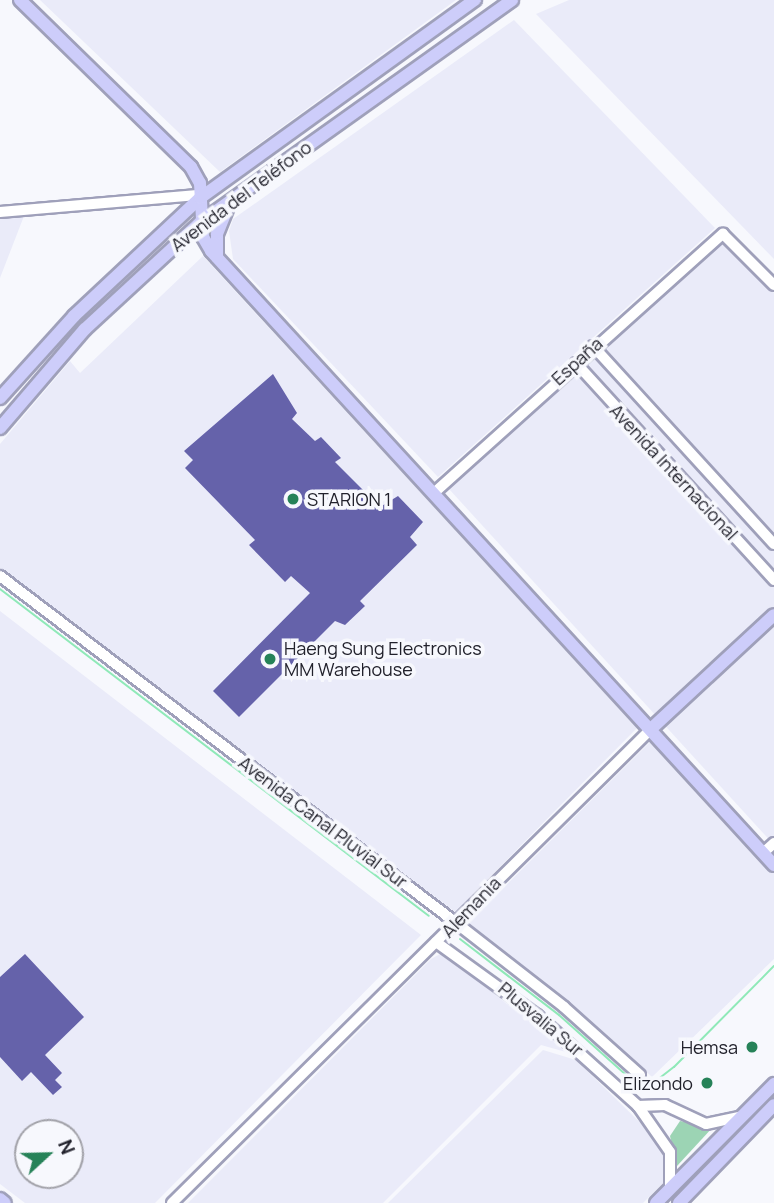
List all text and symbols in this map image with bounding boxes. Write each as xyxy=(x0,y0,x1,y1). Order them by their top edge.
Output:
street label: Avenida del Teléfono xyxy=(166,136,316,256)
street label: España xyxy=(547,333,607,389)
street label: Avenida Internacional xyxy=(605,400,743,544)
place label: STARION 1 xyxy=(307,488,391,510)
marker: STARION 1 xyxy=(285,491,301,507)
place label: Haeng Sung Electronics MM Warehouse xyxy=(284,638,482,680)
marker: Haeng Sung Electronics MM Warehouse xyxy=(262,651,278,667)
street label: Avenida Canal Pluvial Sur xyxy=(234,752,412,892)
street label: Alemania xyxy=(437,872,505,942)
street label: Plusvalia Sur xyxy=(494,977,588,1061)
place label: Hemsa xyxy=(681,1036,738,1058)
marker: Hemsa xyxy=(744,1039,760,1055)
place label: Elizondo xyxy=(623,1072,693,1094)
marker: Elizondo xyxy=(699,1075,715,1091)
north arrow xyxy=(14,1119,84,1189)
text: N xyxy=(52,1136,81,1158)

